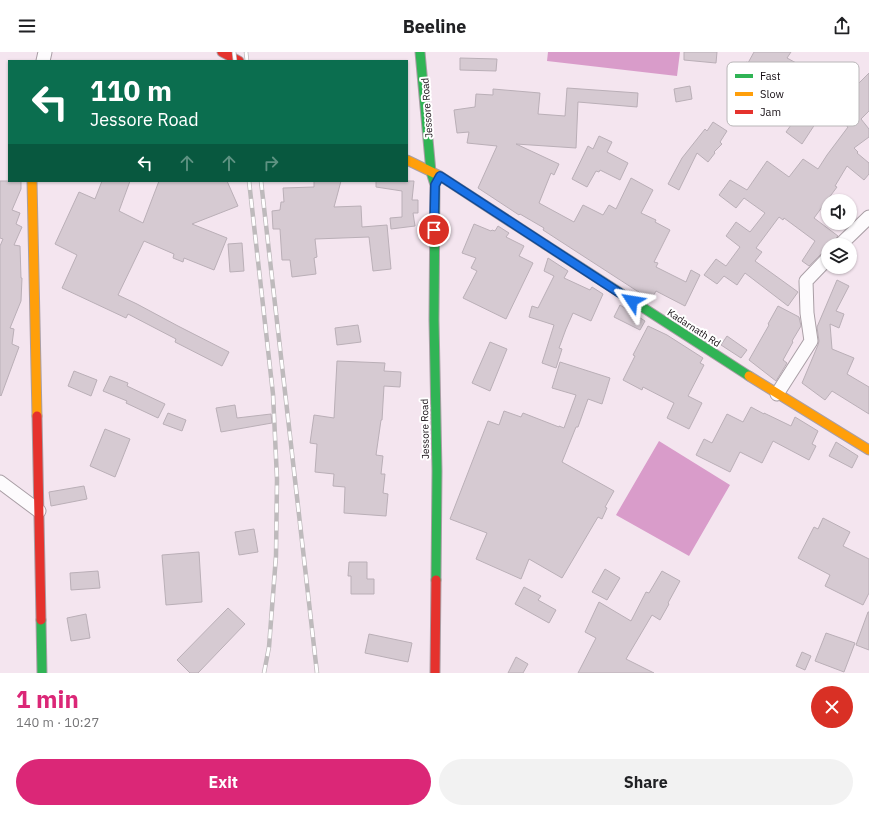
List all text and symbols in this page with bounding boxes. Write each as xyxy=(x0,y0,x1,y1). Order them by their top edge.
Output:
icon: menu xyxy=(16,15,38,37)
text: Beeline xyxy=(403,15,466,38)
icon: share xyxy=(831,15,853,37)
legend xyxy=(727,62,859,126)
text: Fast xyxy=(760,69,781,83)
text: 110 m xyxy=(90,72,172,109)
icon: left xyxy=(24,76,76,128)
street label: Jessore Road xyxy=(418,77,436,139)
text: Slow xyxy=(760,87,784,101)
text: Jam xyxy=(760,105,781,119)
text: Jessore Road xyxy=(90,108,199,131)
icon: left xyxy=(134,152,156,174)
icon: ahead xyxy=(176,152,198,174)
icon: ahead xyxy=(218,152,240,174)
icon: right xyxy=(260,152,282,174)
map controls xyxy=(821,194,857,274)
button: sound xyxy=(821,194,857,230)
pin xyxy=(417,213,451,247)
icon: arrive xyxy=(423,219,445,241)
button: layers xyxy=(821,238,857,274)
position arrow xyxy=(611,280,653,322)
street label: Kadarnath Rd xyxy=(665,306,723,350)
street label: Jessore Road xyxy=(418,399,432,459)
text: 1 min xyxy=(16,683,79,715)
button: close xyxy=(811,686,853,728)
text: 140 m · 10:27 xyxy=(16,714,99,731)
button: Exit xyxy=(16,759,431,805)
button: Share xyxy=(439,759,853,805)

